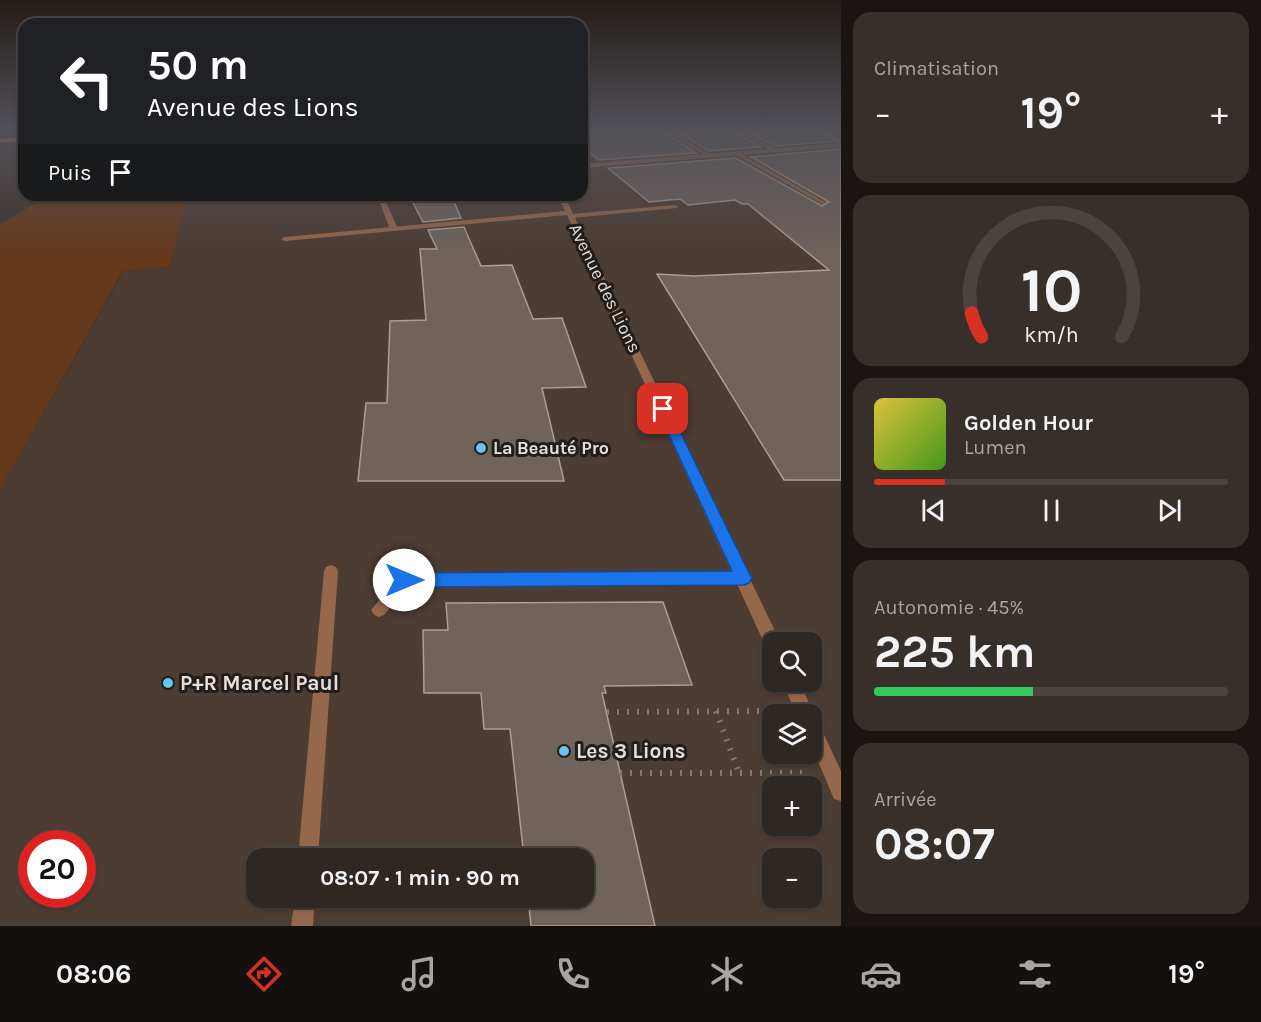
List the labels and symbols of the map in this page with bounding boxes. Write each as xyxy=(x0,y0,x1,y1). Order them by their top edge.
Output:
street label: Avenue des Lions xyxy=(564,220,646,356)
pin xyxy=(637,383,688,434)
place label: La Beauté Pro xyxy=(493,437,609,459)
marker: La Beauté Pro xyxy=(474,441,488,455)
position arrow xyxy=(372,548,436,612)
place label: P+R Marcel Paul xyxy=(180,671,339,695)
marker: P+R Marcel Paul xyxy=(161,676,175,690)
place label: Les 3 Lions xyxy=(576,739,686,763)
marker: Les 3 Lions xyxy=(557,744,571,758)
speed limit sign: 20 xyxy=(18,830,96,908)

